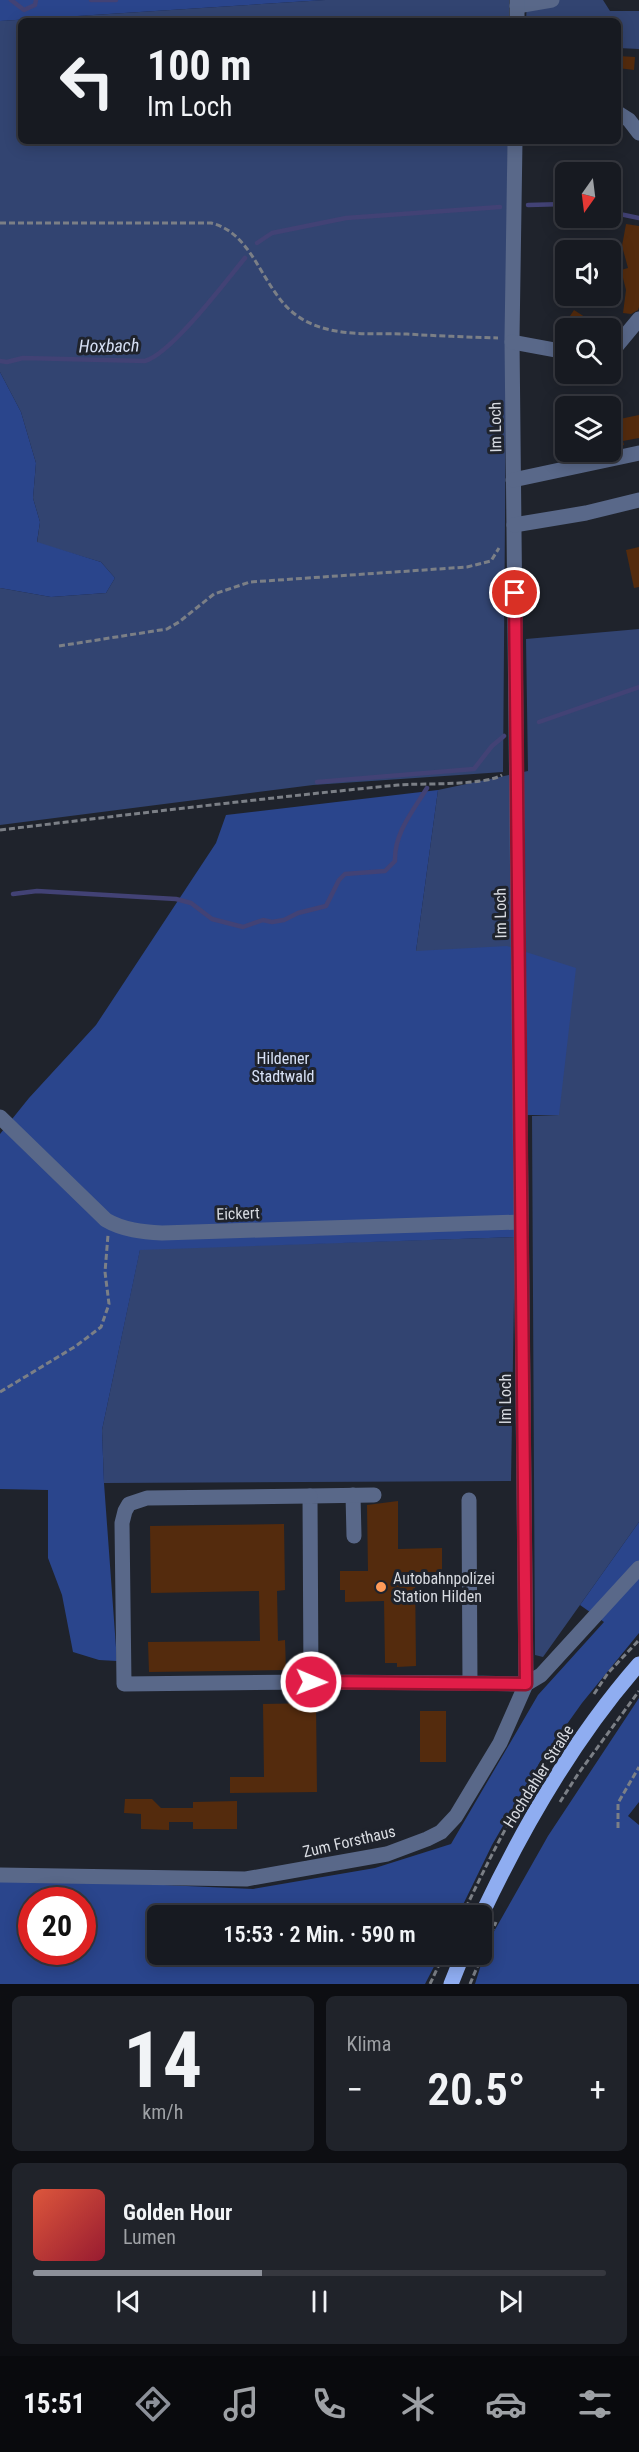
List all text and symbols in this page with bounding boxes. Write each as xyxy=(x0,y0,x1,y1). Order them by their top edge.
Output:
text: 100 m xyxy=(147,41,252,90)
icon: left xyxy=(48,42,126,120)
text: Im Loch xyxy=(147,91,232,123)
north arrow xyxy=(555,162,621,228)
map controls xyxy=(555,162,621,462)
button: sound xyxy=(555,240,621,306)
button: search xyxy=(555,318,621,384)
water label: Hoxbach xyxy=(79,334,139,357)
button: layers xyxy=(555,396,621,462)
street label: Im Loch xyxy=(486,402,505,452)
pin xyxy=(489,567,540,618)
icon: arrive xyxy=(498,576,531,609)
street label: Im Loch xyxy=(491,888,510,938)
park label: Hildener Stadtwald xyxy=(251,1049,315,1086)
street label: Eickert xyxy=(216,1203,260,1224)
street label: Im Loch xyxy=(496,1374,515,1424)
place label: Autobahnpolizei Station Hilden xyxy=(393,1569,495,1606)
marker: Autobahnpolizei Station Hilden xyxy=(374,1580,388,1594)
position arrow xyxy=(279,1650,343,1714)
street label: Hochdahler Straße xyxy=(499,1722,578,1831)
street label: Zum Forsthaus xyxy=(301,1822,397,1861)
speed limit sign: 20 xyxy=(18,1887,96,1965)
text: 15:53 · 2 Min. · 590 m xyxy=(223,1922,416,1947)
text: 14 xyxy=(123,2015,202,2106)
text: Klima xyxy=(347,2032,391,2056)
text: 20.5° xyxy=(427,2063,525,2116)
text: − xyxy=(347,2070,363,2109)
text: + xyxy=(590,2070,606,2109)
text: km/h xyxy=(142,2100,183,2124)
text: Golden Hour xyxy=(123,2200,232,2225)
text: Lumen xyxy=(123,2225,176,2249)
icon: previous xyxy=(112,2285,145,2318)
icon: pause xyxy=(303,2285,336,2318)
icon: next xyxy=(494,2285,527,2318)
icon: directions xyxy=(132,2383,174,2425)
icon: music xyxy=(220,2383,262,2425)
icon: phone xyxy=(308,2383,350,2425)
icon: climate xyxy=(397,2383,439,2425)
icon: car xyxy=(485,2383,527,2425)
icon: filters xyxy=(574,2383,616,2425)
text: 15:51 xyxy=(23,2388,85,2420)

